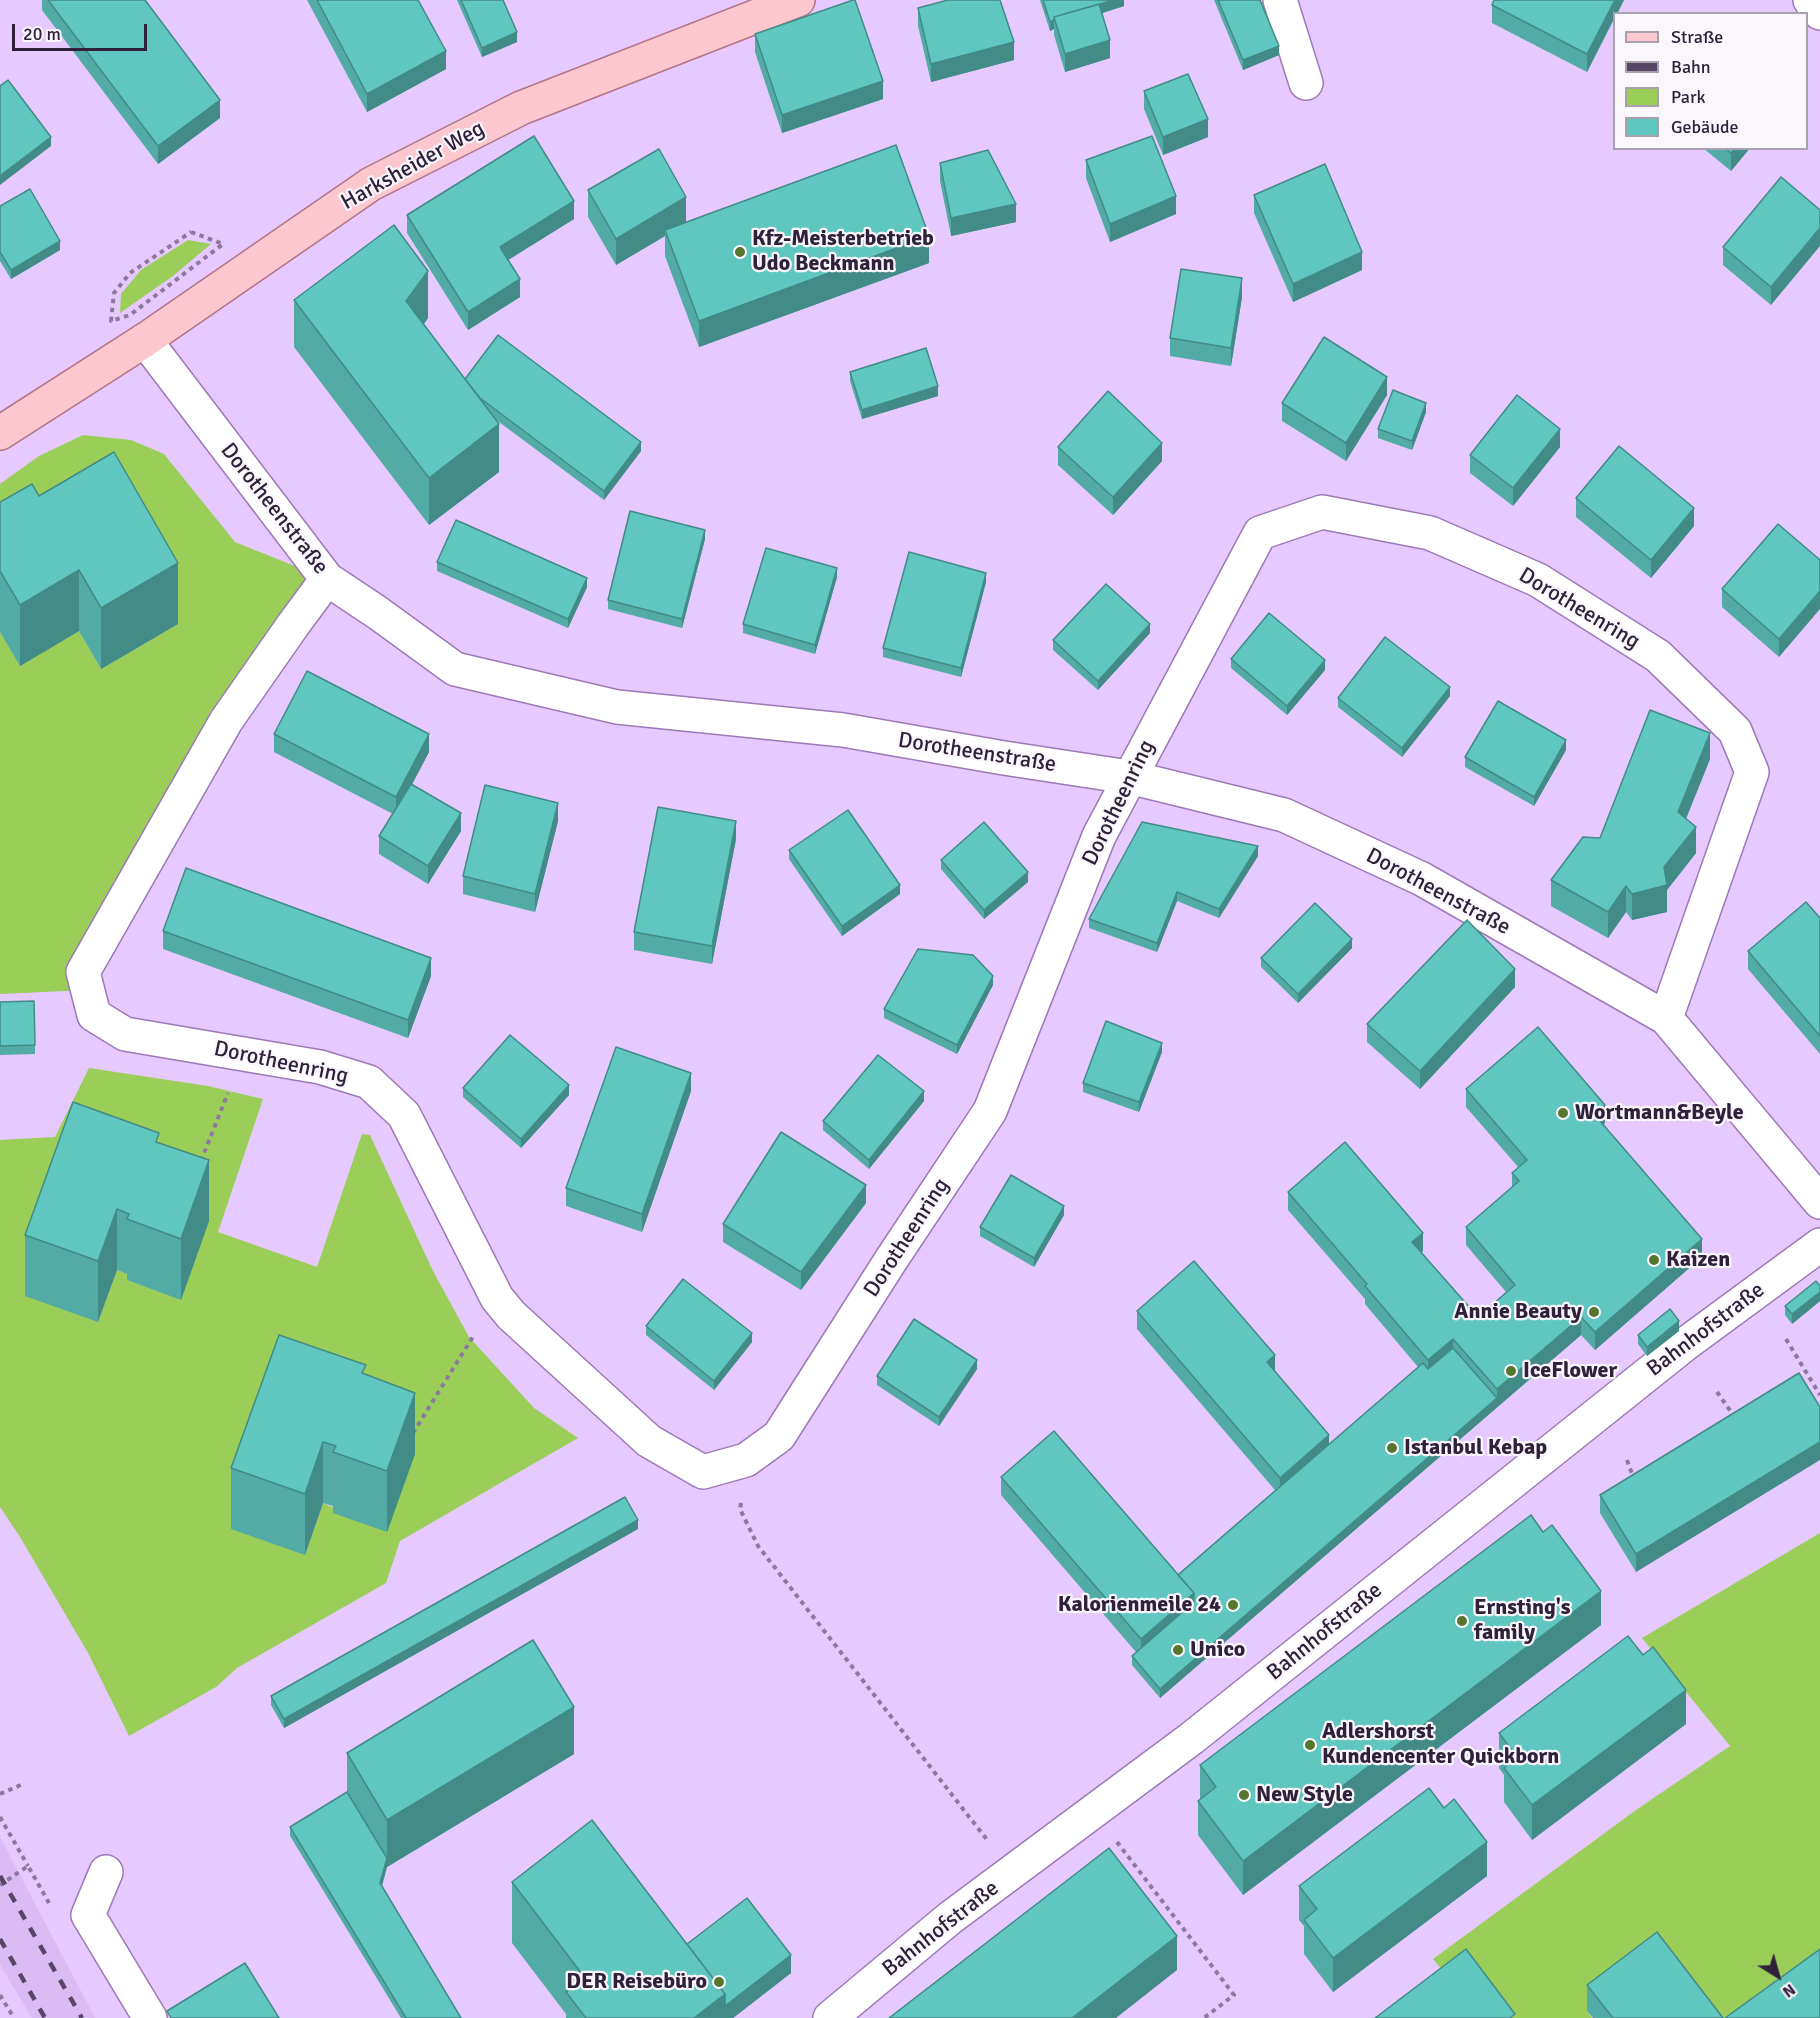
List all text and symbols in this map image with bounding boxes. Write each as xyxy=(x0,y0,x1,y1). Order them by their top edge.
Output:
scale bar xyxy=(15,12,150,50)
legend xyxy=(1613,12,1808,150)
text: 20 m xyxy=(23,23,61,45)
text: Straße xyxy=(1671,26,1723,48)
text: Bahn xyxy=(1671,56,1711,78)
text: Park xyxy=(1671,86,1706,108)
street label: Harksheider Weg xyxy=(337,116,489,216)
text: Gebäude xyxy=(1671,116,1739,138)
place label: Kfz-Meisterbetrieb Udo Beckmann xyxy=(752,226,934,278)
marker: Kfz-Meisterbetrieb Udo Beckmann xyxy=(733,245,747,259)
street label: Dorotheenstraße xyxy=(214,438,334,580)
street label: Dorotheenring xyxy=(1514,563,1644,655)
street label: Dorotheenstraße xyxy=(896,727,1058,779)
street label: Dorotheenring xyxy=(1077,736,1161,870)
street label: Dorotheenstraße xyxy=(1361,843,1515,941)
street label: Dorotheenring xyxy=(212,1036,350,1090)
place label: Wortmann&Beyle xyxy=(1575,1100,1744,1126)
marker: Wortmann&Beyle xyxy=(1556,1106,1570,1120)
street label: Dorotheenring xyxy=(859,1174,955,1302)
place label: Kaizen xyxy=(1666,1247,1730,1273)
marker: Kaizen xyxy=(1647,1253,1661,1267)
street label: Bahnhofstraße xyxy=(1642,1277,1770,1383)
place label: Annie Beauty xyxy=(1454,1299,1582,1325)
marker: Annie Beauty xyxy=(1587,1305,1601,1319)
place label: IceFlower xyxy=(1523,1358,1617,1384)
marker: IceFlower xyxy=(1504,1364,1518,1378)
place label: Istanbul Kebap xyxy=(1404,1435,1547,1461)
marker: Istanbul Kebap xyxy=(1385,1441,1399,1455)
street label: Bahnhofstraße xyxy=(1262,1578,1388,1686)
place label: Kalorienmeile 24 xyxy=(1058,1592,1221,1618)
place label: Ernsting's family xyxy=(1474,1595,1571,1646)
marker: Kalorienmeile 24 xyxy=(1226,1598,1240,1612)
marker: Ernsting's family xyxy=(1455,1614,1469,1628)
place label: Unico xyxy=(1190,1637,1245,1663)
marker: Unico xyxy=(1171,1643,1185,1657)
place label: Adlershorst Kundencenter Quickborn xyxy=(1322,1719,1559,1771)
marker: Adlershorst Kundencenter Quickborn xyxy=(1303,1738,1317,1752)
place label: New Style xyxy=(1256,1782,1353,1808)
marker: New Style xyxy=(1237,1788,1251,1802)
street label: Bahnhofstraße xyxy=(878,1875,1004,1983)
north arrow xyxy=(1748,1946,1808,2006)
place label: DER Reisebüro xyxy=(566,1969,707,1995)
marker: DER Reisebüro xyxy=(712,1975,726,1989)
text: N xyxy=(1778,1979,1799,2002)

